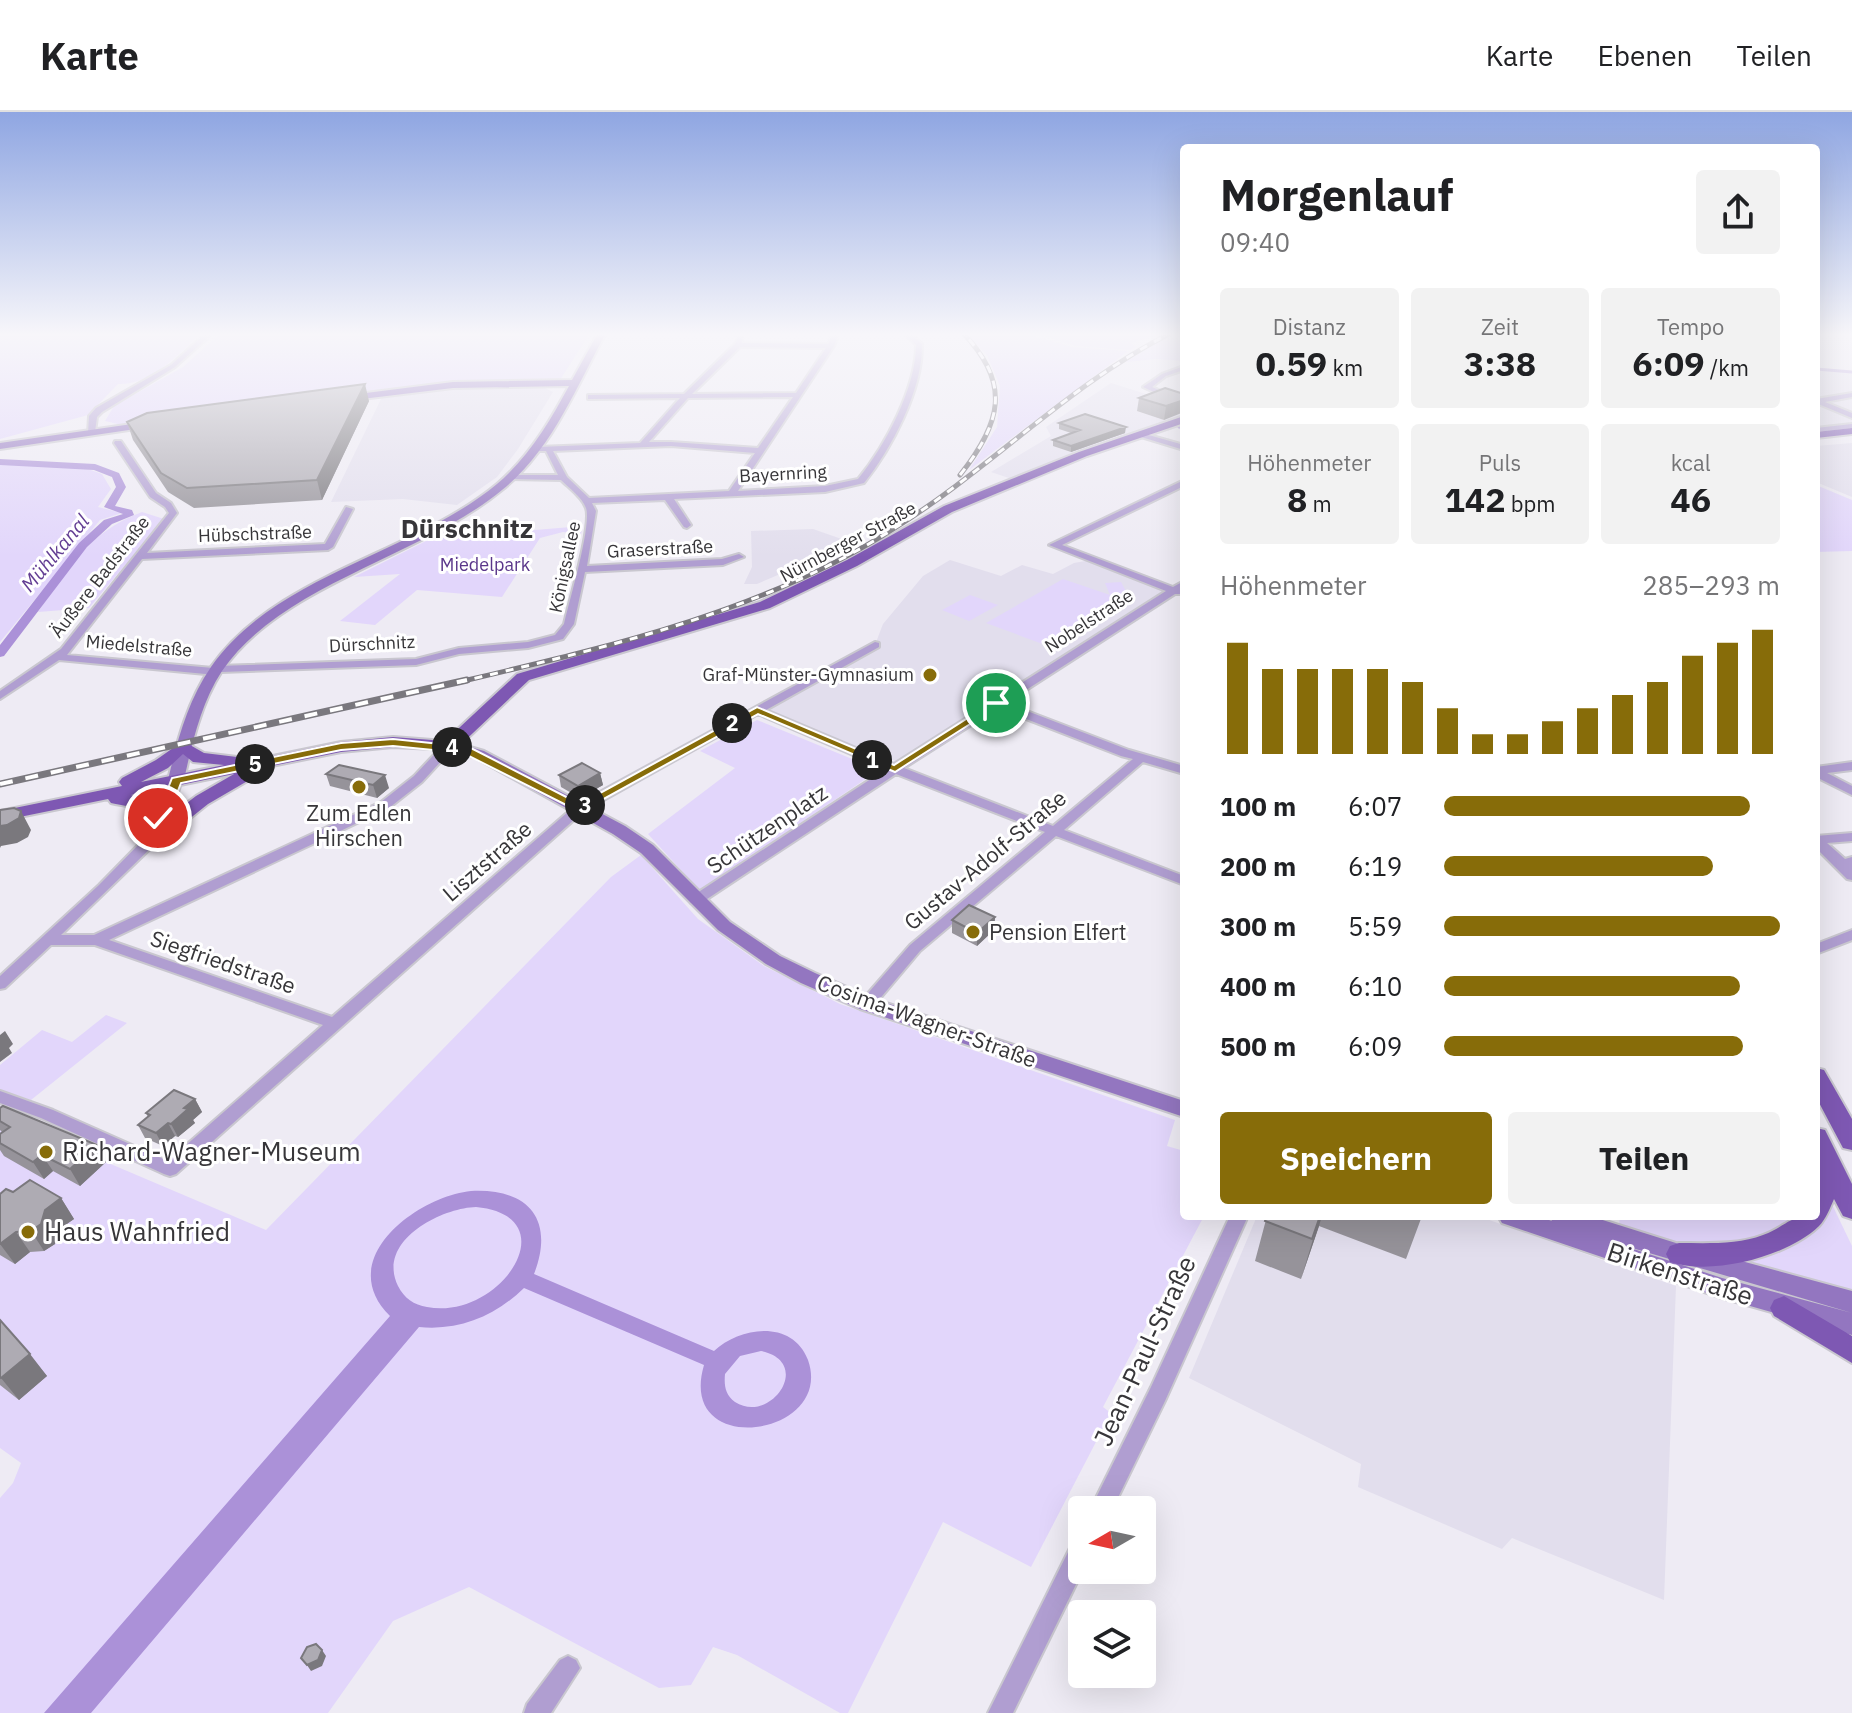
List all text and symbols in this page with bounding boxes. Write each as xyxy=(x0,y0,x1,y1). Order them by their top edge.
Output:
text: Karte xyxy=(40,31,139,80)
text: Karte xyxy=(1486,37,1553,74)
text: Ebenen xyxy=(1597,37,1693,74)
text: Teilen xyxy=(1737,37,1812,74)
text: Morgenlauf xyxy=(1220,166,1453,223)
button: share xyxy=(1696,170,1780,254)
text: 09:40 xyxy=(1220,225,1290,259)
text: Distanz xyxy=(1273,312,1346,341)
text: Zeit xyxy=(1481,312,1519,341)
text: Tempo xyxy=(1657,312,1724,341)
text: 0.59 xyxy=(1255,341,1327,385)
text: 3:38 xyxy=(1464,341,1536,385)
text: 6:09 xyxy=(1632,341,1705,385)
text: km xyxy=(1327,353,1363,382)
text: /km xyxy=(1705,353,1749,382)
text: Höhenmeter xyxy=(1247,448,1371,477)
text: Puls xyxy=(1479,448,1521,477)
text: kcal xyxy=(1671,448,1711,477)
street label: Bayernring xyxy=(739,460,828,487)
text: 8 xyxy=(1287,477,1307,521)
text: 142 xyxy=(1444,477,1506,521)
text: 46 xyxy=(1670,477,1711,521)
text: m xyxy=(1307,489,1332,518)
text: bpm xyxy=(1506,489,1556,518)
street label: Nürnberger Straße xyxy=(776,496,920,587)
water label: Mühlkanal xyxy=(14,508,95,597)
street label: Äußere Badstraße xyxy=(45,511,154,642)
district label: Dürschnitz xyxy=(401,511,533,545)
street label: Königsallee xyxy=(544,519,585,615)
street label: Hübschstraße xyxy=(198,520,312,547)
street label: Graserstraße xyxy=(606,534,714,563)
park label: Miedelpark xyxy=(440,553,531,576)
text: Höhenmeter xyxy=(1220,568,1367,602)
text: 285–293 m xyxy=(1642,568,1780,602)
street label: Nobelstraße xyxy=(1040,583,1137,658)
street label: Miedelstraße xyxy=(85,629,193,662)
street label: Dürschnitz xyxy=(328,630,416,657)
place label: Graf-Münster-Gymnasium xyxy=(703,663,914,686)
marker: Graf-Münster-Gymnasium xyxy=(921,666,939,684)
pin xyxy=(962,669,1030,737)
icon: arrive xyxy=(974,681,1018,725)
pin: 2 xyxy=(712,703,752,743)
text: 2 xyxy=(725,708,739,737)
pin: 4 xyxy=(432,727,472,767)
text: 4 xyxy=(445,732,459,761)
pin: 1 xyxy=(852,740,892,780)
pin: 5 xyxy=(235,744,275,784)
text: 1 xyxy=(865,745,879,774)
text: 5 xyxy=(248,749,262,778)
marker: Zum Edlen Hirschen xyxy=(350,778,368,796)
street label: Schützenplatz xyxy=(701,778,833,880)
street label: Gustav-Adolf-Straße xyxy=(897,783,1072,936)
pin xyxy=(124,784,192,852)
pin: 3 xyxy=(565,785,605,825)
text: 100 m xyxy=(1220,789,1296,823)
text: 6:07 xyxy=(1348,789,1402,823)
text: 3 xyxy=(578,790,592,819)
icon: check xyxy=(136,796,180,840)
place label: Zum Edlen Hirschen xyxy=(306,798,412,852)
street label: Lisztstraße xyxy=(436,814,537,907)
text: 200 m xyxy=(1220,849,1296,883)
text: 6:19 xyxy=(1348,849,1402,883)
text: 300 m xyxy=(1220,909,1296,943)
text: 5:59 xyxy=(1348,909,1402,943)
place label: Pension Elfert xyxy=(989,917,1127,946)
street label: Siegfriedstraße xyxy=(147,923,300,1000)
marker: Pension Elfert xyxy=(964,923,982,941)
street label: Cosima-Wagner-Straße xyxy=(814,967,1041,1074)
text: 400 m xyxy=(1220,969,1296,1003)
text: 6:10 xyxy=(1348,969,1402,1003)
text: 500 m xyxy=(1220,1029,1296,1063)
text: 6:09 xyxy=(1348,1029,1402,1063)
button: Speichern xyxy=(1220,1112,1492,1204)
button: Teilen xyxy=(1508,1112,1780,1204)
place label: Richard-Wagner-Museum xyxy=(62,1134,361,1168)
marker: Richard-Wagner-Museum xyxy=(37,1143,55,1161)
place label: Haus Wahnfried xyxy=(44,1214,230,1248)
marker: Haus Wahnfried xyxy=(19,1223,37,1241)
street label: Birkenstraße xyxy=(1603,1234,1757,1313)
street label: Jean-Paul-Straße xyxy=(1085,1250,1203,1451)
north arrow xyxy=(1068,1496,1156,1584)
map controls xyxy=(1068,1496,1156,1688)
button: layers xyxy=(1068,1600,1156,1688)

